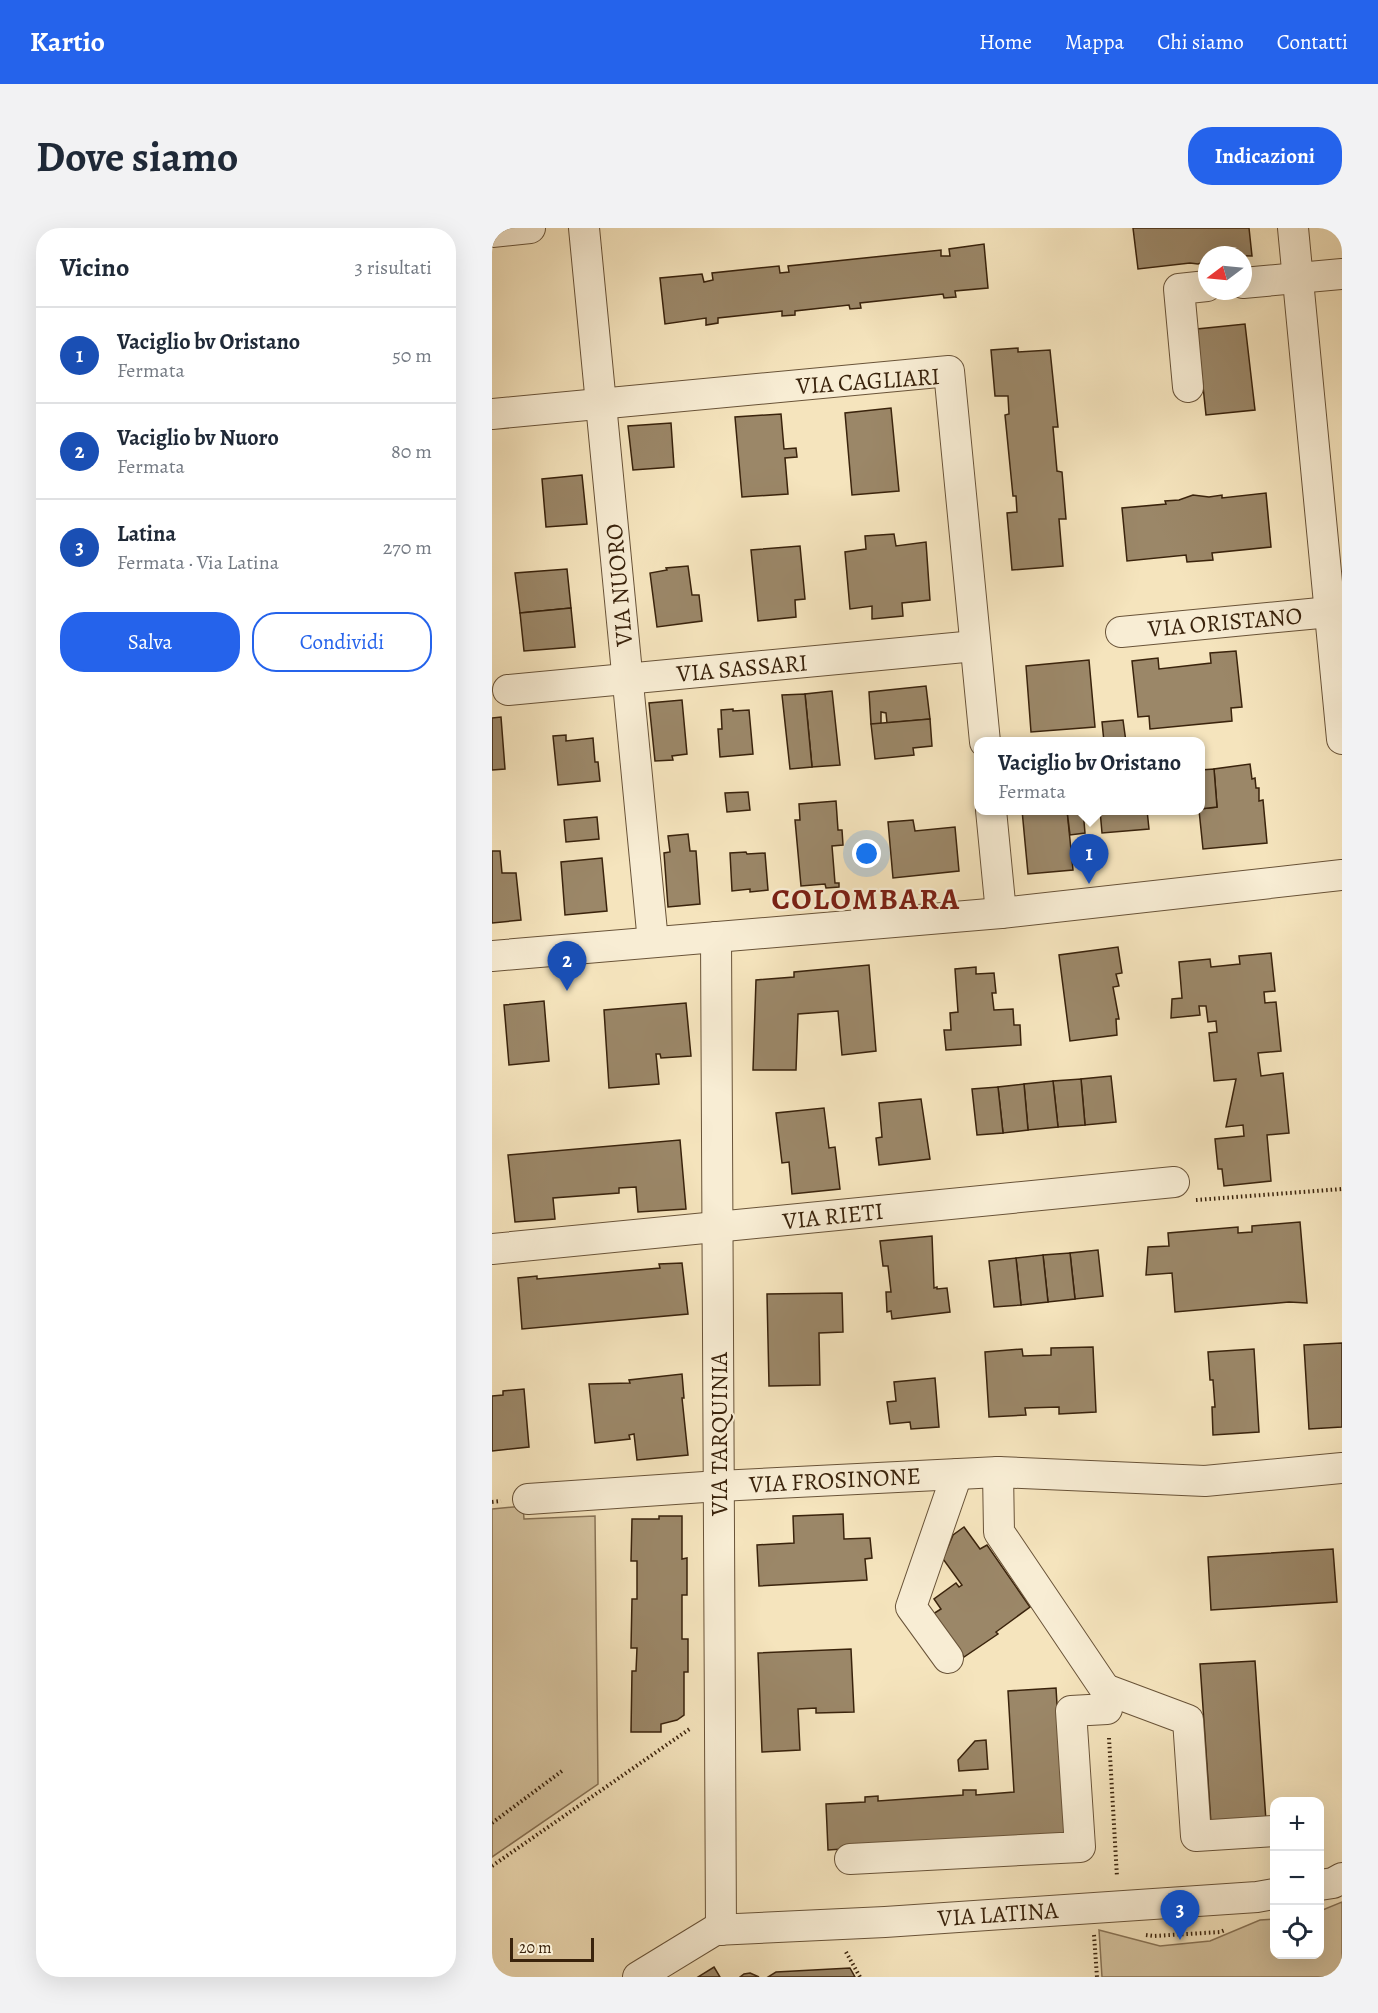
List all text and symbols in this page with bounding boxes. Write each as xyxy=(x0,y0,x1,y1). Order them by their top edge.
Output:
text: Kartio xyxy=(30,23,105,61)
text: Home xyxy=(979,28,1032,56)
text: Mappa xyxy=(1065,28,1124,56)
text: Chi siamo xyxy=(1157,28,1244,56)
text: Contatti xyxy=(1277,28,1348,56)
button: Indicazioni xyxy=(1188,127,1342,185)
text: Dove siamo xyxy=(36,128,238,185)
north arrow xyxy=(1198,246,1252,300)
text: Vicino xyxy=(60,250,129,285)
text: 3 risultati xyxy=(355,254,432,281)
text: Vaciglio bv Oristano xyxy=(117,327,300,357)
text: 1 xyxy=(76,342,83,369)
text: 50 m xyxy=(392,342,432,369)
text: Fermata xyxy=(117,357,185,384)
street label: VIA CAGLIARI xyxy=(794,360,941,402)
text: Vaciglio bv Nuoro xyxy=(117,423,279,453)
text: 2 xyxy=(75,438,84,465)
text: 80 m xyxy=(391,438,432,465)
text: Fermata xyxy=(117,453,185,480)
text: Latina xyxy=(117,519,176,549)
street label: VIA NUORO xyxy=(598,522,640,649)
text: 3 xyxy=(75,534,84,561)
text: 270 m xyxy=(383,534,432,561)
text: Fermata · Via Latina xyxy=(117,549,279,576)
street label: VIA ORISTANO xyxy=(1145,599,1304,645)
button: Salva xyxy=(60,612,240,672)
button: Condividi xyxy=(252,612,432,672)
street label: VIA SASSARI xyxy=(674,646,809,690)
popup xyxy=(974,737,1205,815)
text: Vaciglio bv Oristano xyxy=(998,748,1181,778)
text: Fermata xyxy=(998,778,1066,805)
pin: 1 xyxy=(1070,834,1108,884)
your location xyxy=(852,839,881,868)
district label: COLOMBARA xyxy=(772,879,960,919)
pin: 2 xyxy=(548,942,586,991)
street label: VIA RIETI xyxy=(780,1195,885,1237)
street label: VIA TARQUINIA xyxy=(703,1351,735,1517)
street label: VIA FROSINONE xyxy=(747,1460,922,1501)
map controls xyxy=(1270,1797,1324,1959)
button: + xyxy=(1270,1797,1324,1851)
button: − xyxy=(1270,1851,1324,1905)
pin: 3 xyxy=(1160,1890,1200,1940)
street label: VIA LATINA xyxy=(936,1894,1060,1934)
button: locate xyxy=(1270,1905,1324,1959)
scale bar xyxy=(510,1935,594,1962)
text: 20 m xyxy=(519,1937,552,1959)

